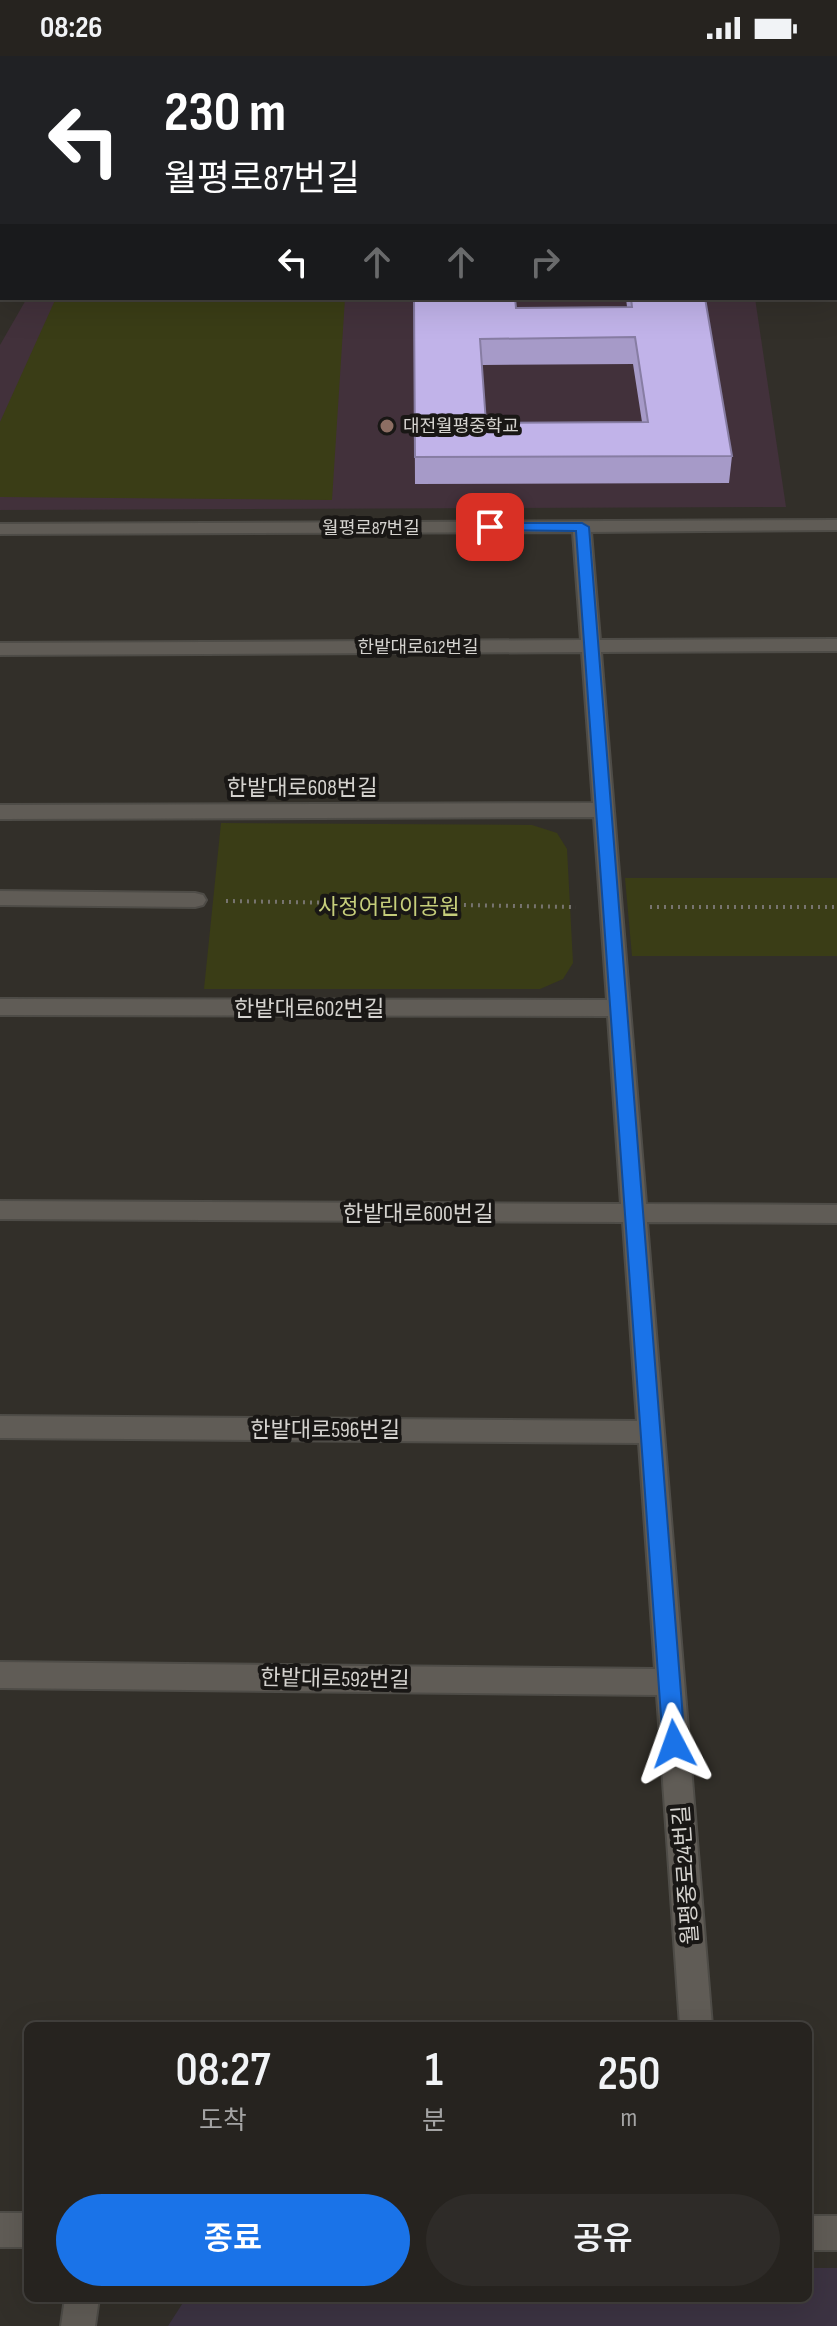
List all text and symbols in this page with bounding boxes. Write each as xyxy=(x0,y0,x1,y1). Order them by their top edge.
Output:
text: 08:26 xyxy=(40,10,102,46)
text: 230 m xyxy=(164,80,286,147)
icon: left xyxy=(32,88,136,192)
text: 월평로87번길 xyxy=(164,158,360,201)
icon: left xyxy=(271,240,315,284)
icon: ahead xyxy=(355,240,399,284)
icon: ahead xyxy=(439,240,483,284)
icon: right xyxy=(523,240,567,284)
place label: 대전월평중학교 xyxy=(403,416,519,437)
marker: 대전월평중학교 xyxy=(378,417,396,435)
pin xyxy=(456,493,524,561)
icon: arrive xyxy=(468,505,512,549)
street label: 월평로87번길 xyxy=(322,518,420,539)
street label: 한밭대로612번길 xyxy=(357,637,479,658)
street label: 한밭대로608번길 xyxy=(227,775,377,802)
park label: 사정어린이공원 xyxy=(318,894,460,921)
street label: 한밭대로602번길 xyxy=(234,996,384,1023)
street label: 한밭대로600번길 xyxy=(343,1201,493,1228)
street label: 한밭대로596번길 xyxy=(250,1417,400,1444)
street label: 한밭대로592번길 xyxy=(260,1665,410,1694)
position arrow xyxy=(632,1702,716,1786)
street label: 월평중로24번길 xyxy=(668,1804,705,1945)
text: 08:27 xyxy=(176,2042,271,2099)
text: 1 xyxy=(425,2042,443,2099)
text: 250 xyxy=(597,2046,660,2103)
text: m xyxy=(621,2103,637,2134)
text: 도착 xyxy=(199,2106,247,2137)
text: 분 xyxy=(422,2106,446,2137)
button: 종료 xyxy=(56,2194,410,2286)
button: 공유 xyxy=(426,2194,780,2286)

